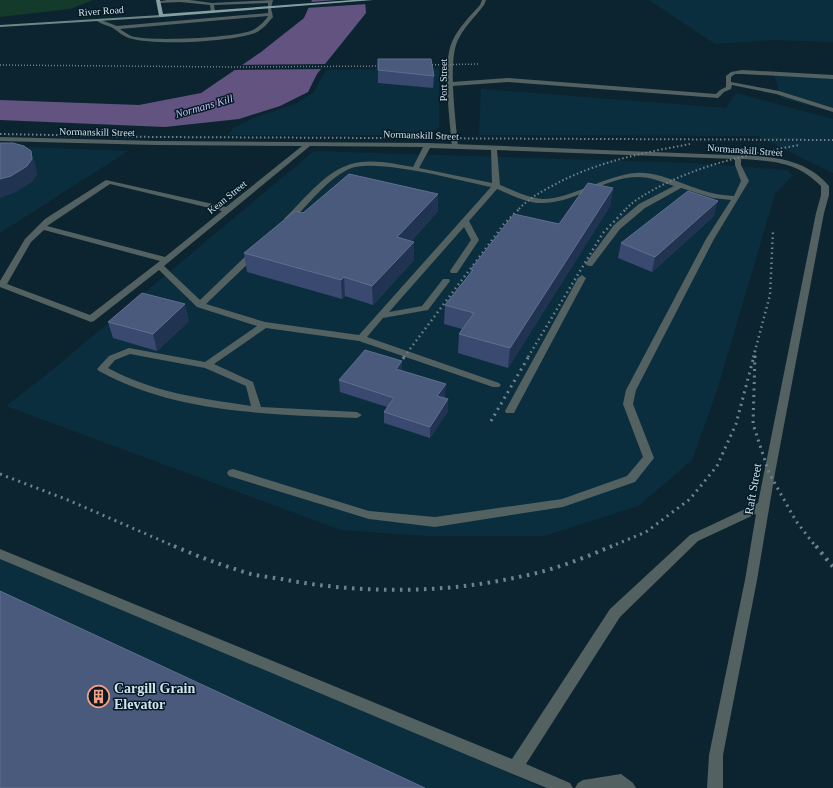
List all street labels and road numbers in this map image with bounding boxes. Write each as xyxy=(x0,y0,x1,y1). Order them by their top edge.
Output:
street label: River Road xyxy=(78,4,124,18)
street label: Port Street xyxy=(438,59,449,101)
street label: Normanskill Street xyxy=(59,126,135,138)
street label: Normanskill Street xyxy=(383,128,459,142)
street label: Normanskill Street xyxy=(707,142,783,158)
street label: Kean Street xyxy=(205,178,249,216)
street label: Raft Street xyxy=(742,462,764,516)

